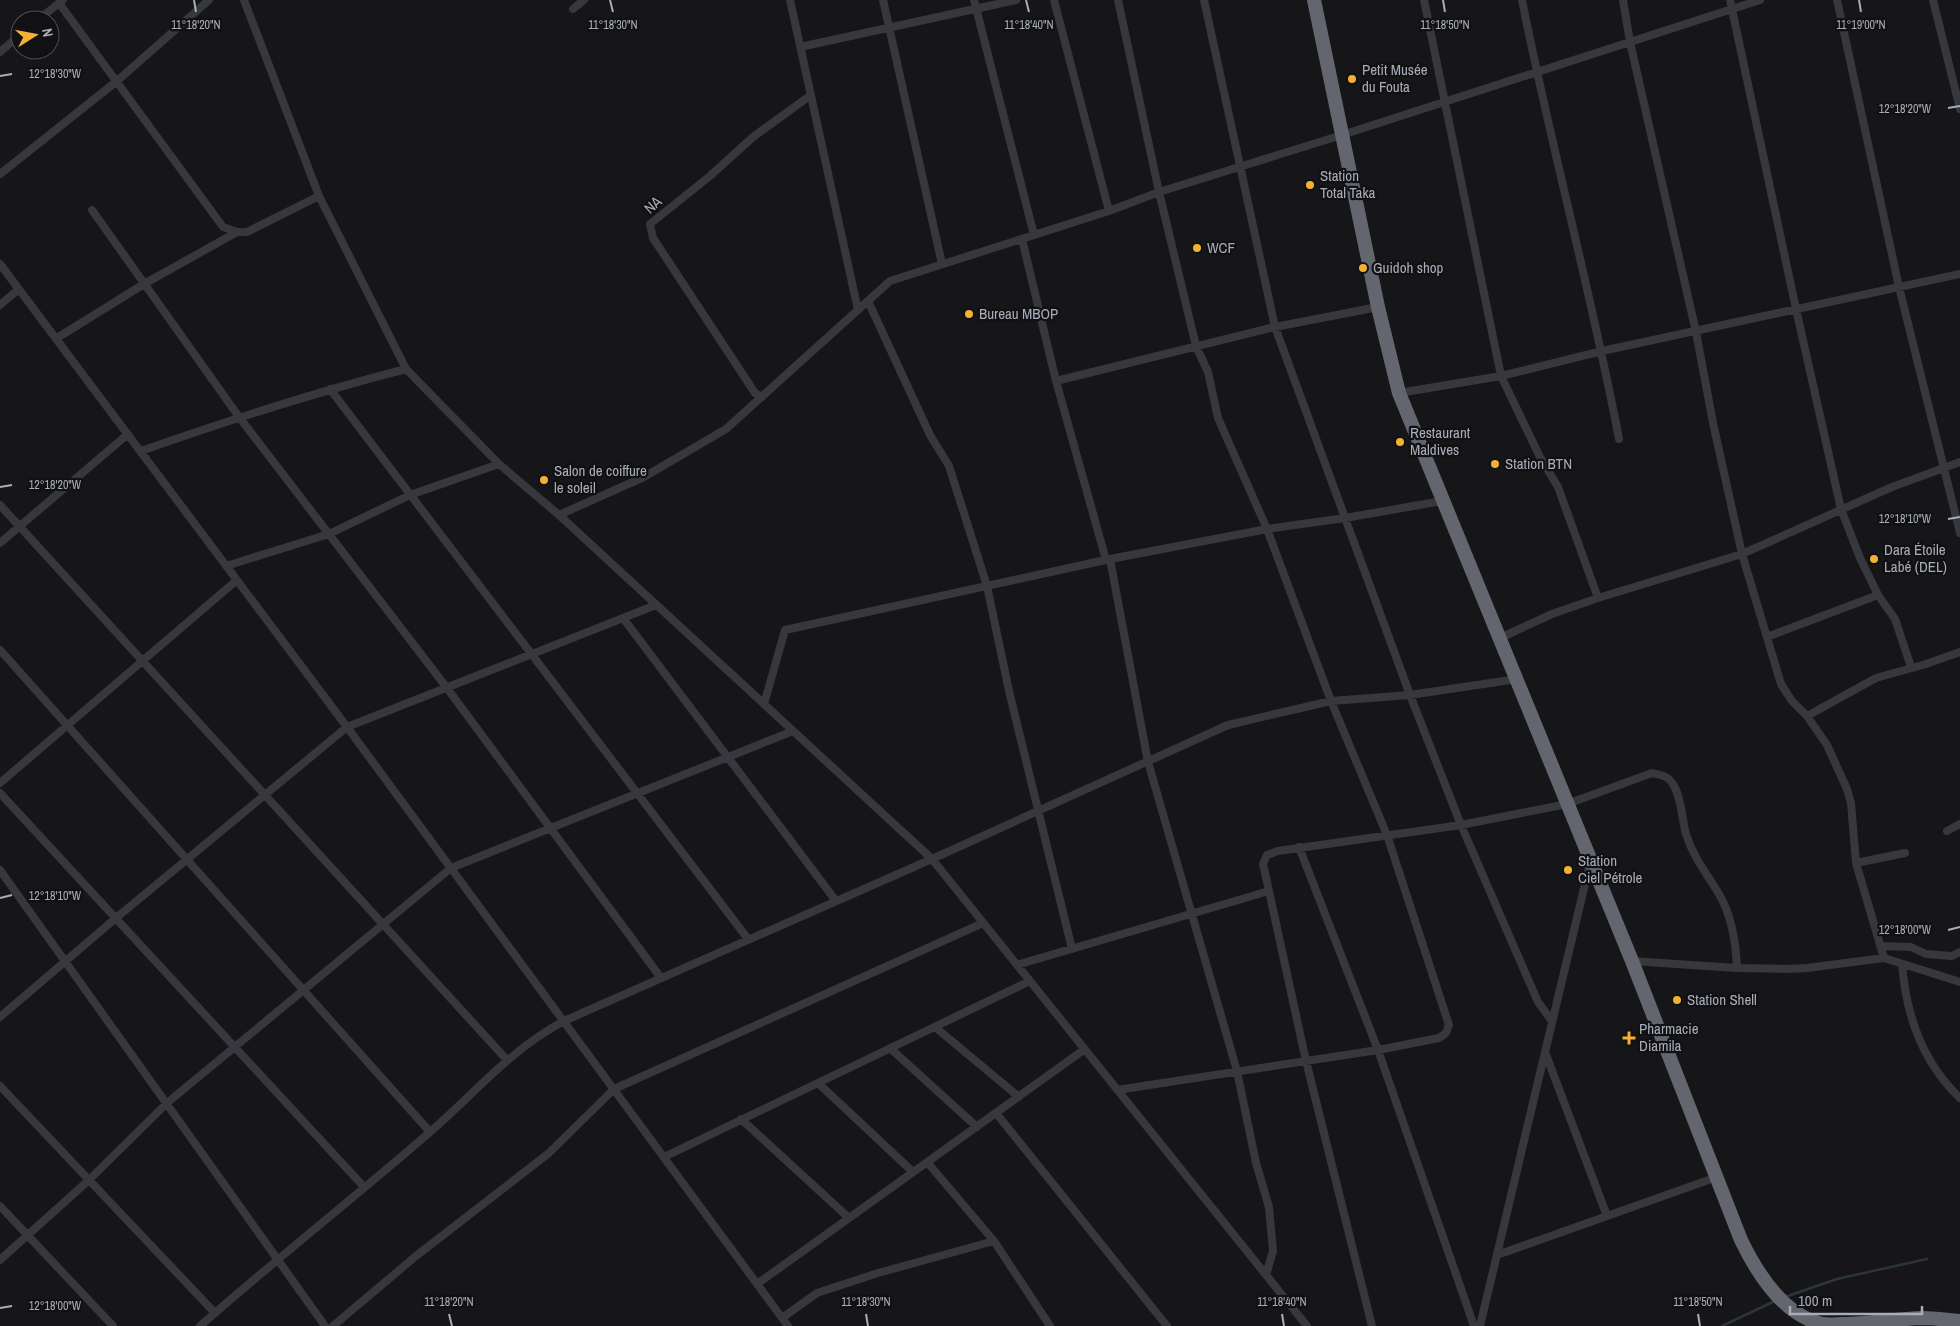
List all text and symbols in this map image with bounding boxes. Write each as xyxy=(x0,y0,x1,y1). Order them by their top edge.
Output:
north arrow xyxy=(10,10,60,60)
text: 11°18'20"N xyxy=(171,17,221,33)
text: 11°18'30"N xyxy=(588,17,638,33)
text: 11°18'40"N xyxy=(1004,17,1054,33)
text: 11°18'50"N xyxy=(1420,17,1470,33)
text: 11°19'00"N xyxy=(1836,17,1886,33)
text: N xyxy=(38,27,57,38)
place label: Petit Musée du Fouta xyxy=(1362,59,1428,97)
text: 12°18'30"W xyxy=(29,66,82,82)
marker: Petit Musée du Fouta xyxy=(1346,73,1358,85)
text: 12°18'20"W xyxy=(1879,101,1932,117)
place label: Station Total Taka xyxy=(1320,165,1376,203)
marker: Station Total Taka xyxy=(1304,179,1316,191)
street label: NA xyxy=(639,191,667,218)
place label: WCF xyxy=(1207,237,1235,258)
marker: WCF xyxy=(1191,242,1203,254)
place label: Guidoh shop xyxy=(1373,257,1444,278)
marker: Guidoh shop xyxy=(1357,262,1369,274)
place label: Bureau MBOP xyxy=(979,303,1058,324)
marker: Bureau MBOP xyxy=(963,308,975,320)
place label: Restaurant Maldives xyxy=(1410,422,1471,460)
marker: Restaurant Maldives xyxy=(1394,436,1406,448)
place label: Station BTN xyxy=(1505,453,1572,474)
marker: Station BTN xyxy=(1489,458,1501,470)
place label: Salon de coiffure le soleil xyxy=(554,460,647,498)
marker: Salon de coiffure le soleil xyxy=(538,474,550,486)
text: 12°18'20"W xyxy=(29,477,82,493)
text: 12°18'10"W xyxy=(1879,511,1932,527)
place label: Dara Étoile Labé (DEL) xyxy=(1884,539,1947,577)
marker: Dara Étoile Labé (DEL) xyxy=(1868,553,1880,565)
place label: Station Ciel Pétrole xyxy=(1578,850,1642,888)
marker: Station Ciel Pétrole xyxy=(1562,864,1574,876)
text: 12°18'10"W xyxy=(29,888,82,904)
text: 12°18'00"W xyxy=(1879,922,1932,938)
place label: Station Shell xyxy=(1687,989,1757,1010)
marker: Station Shell xyxy=(1671,994,1683,1006)
place label: Pharmacie Diamila xyxy=(1639,1018,1699,1056)
marker: Pharmacie Diamila xyxy=(1623,1032,1635,1044)
scale bar xyxy=(1790,1284,1922,1316)
text: 100 m xyxy=(1798,1290,1832,1311)
text: 11°18'20"N xyxy=(424,1294,474,1310)
text: 11°18'30"N xyxy=(841,1294,891,1310)
text: 11°18'40"N xyxy=(1257,1294,1307,1310)
text: 11°18'50"N xyxy=(1673,1294,1723,1310)
text: 12°18'00"W xyxy=(29,1298,82,1314)

